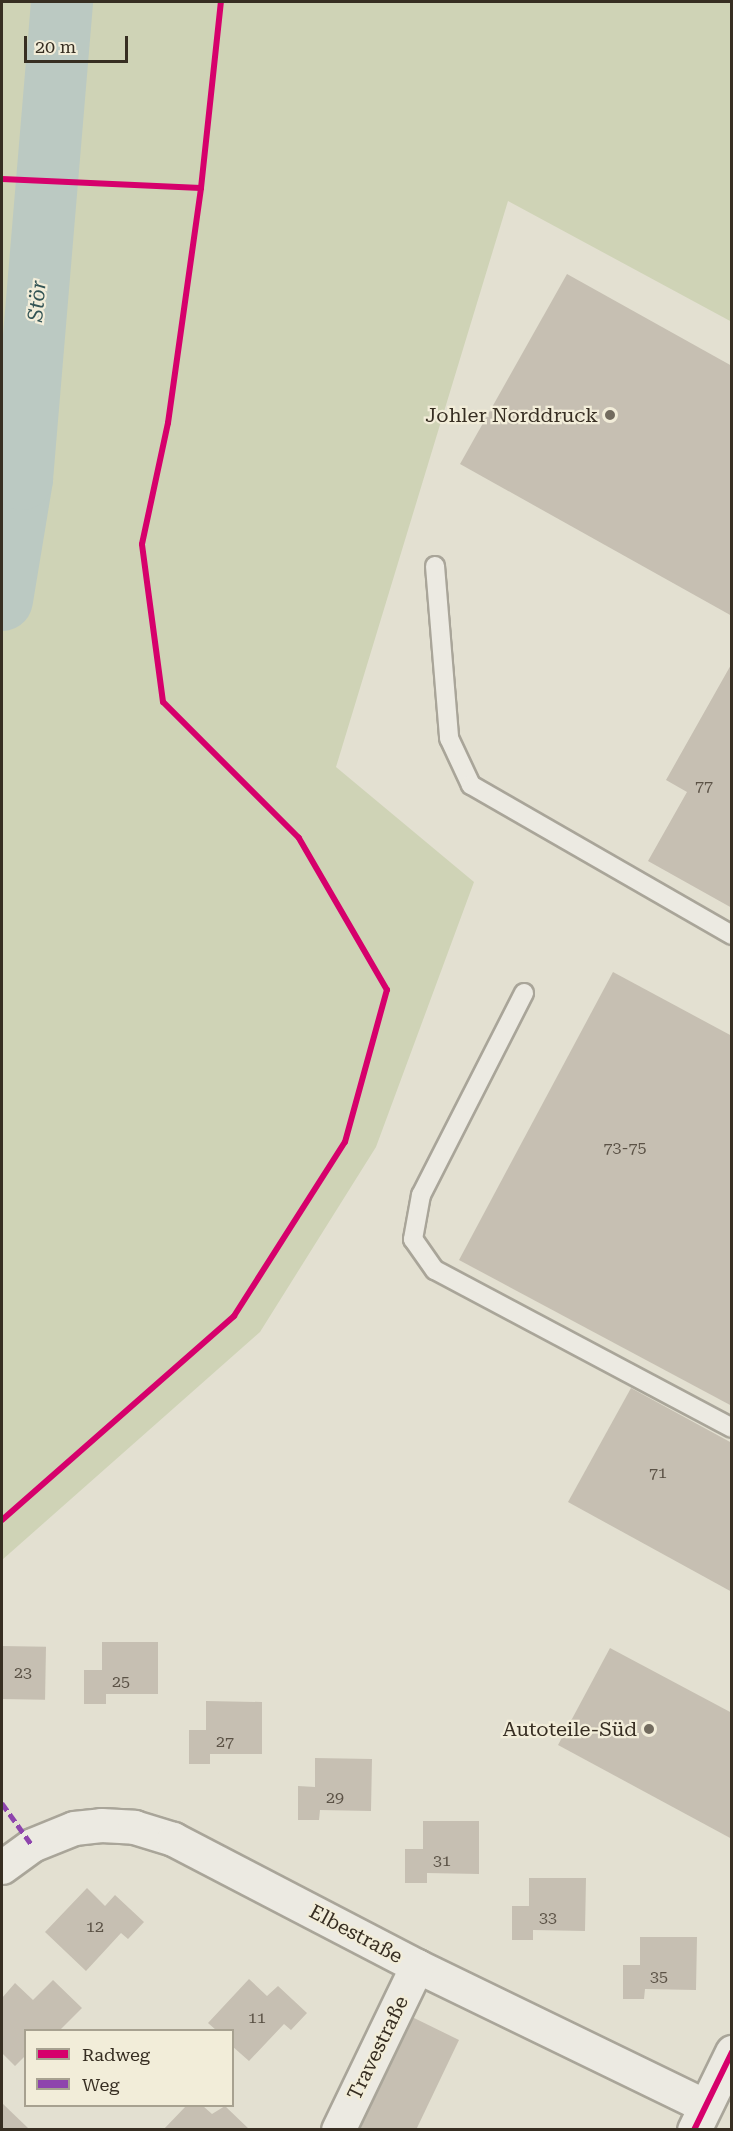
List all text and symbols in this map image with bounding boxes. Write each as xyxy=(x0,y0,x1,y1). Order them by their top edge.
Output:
scale bar xyxy=(27,24,130,62)
text: 20 m xyxy=(35,36,76,57)
water label: Stör xyxy=(23,279,51,323)
place label: Johler Norddruck xyxy=(425,403,598,427)
marker: Johler Norddruck xyxy=(603,408,617,422)
house number: 77 xyxy=(695,776,713,796)
house number: 73-75 xyxy=(604,1138,646,1158)
house number: 71 xyxy=(649,1463,667,1483)
house number: 23 xyxy=(14,1663,32,1683)
house number: 25 xyxy=(112,1672,130,1692)
place label: Autoteile-Süd xyxy=(503,1717,637,1741)
marker: Autoteile-Süd xyxy=(642,1722,656,1736)
house number: 27 xyxy=(216,1732,234,1752)
house number: 29 xyxy=(326,1788,344,1808)
house number: 31 xyxy=(433,1851,451,1871)
street label: Elbestraße xyxy=(305,1899,407,1969)
house number: 33 xyxy=(539,1908,557,1928)
house number: 12 xyxy=(86,1917,104,1937)
house number: 35 xyxy=(650,1967,668,1987)
street label: Travestraße xyxy=(342,1992,414,2104)
house number: 11 xyxy=(248,2008,266,2028)
legend xyxy=(24,2029,234,2107)
text: Radweg xyxy=(82,2044,150,2065)
text: Weg xyxy=(82,2074,120,2095)

